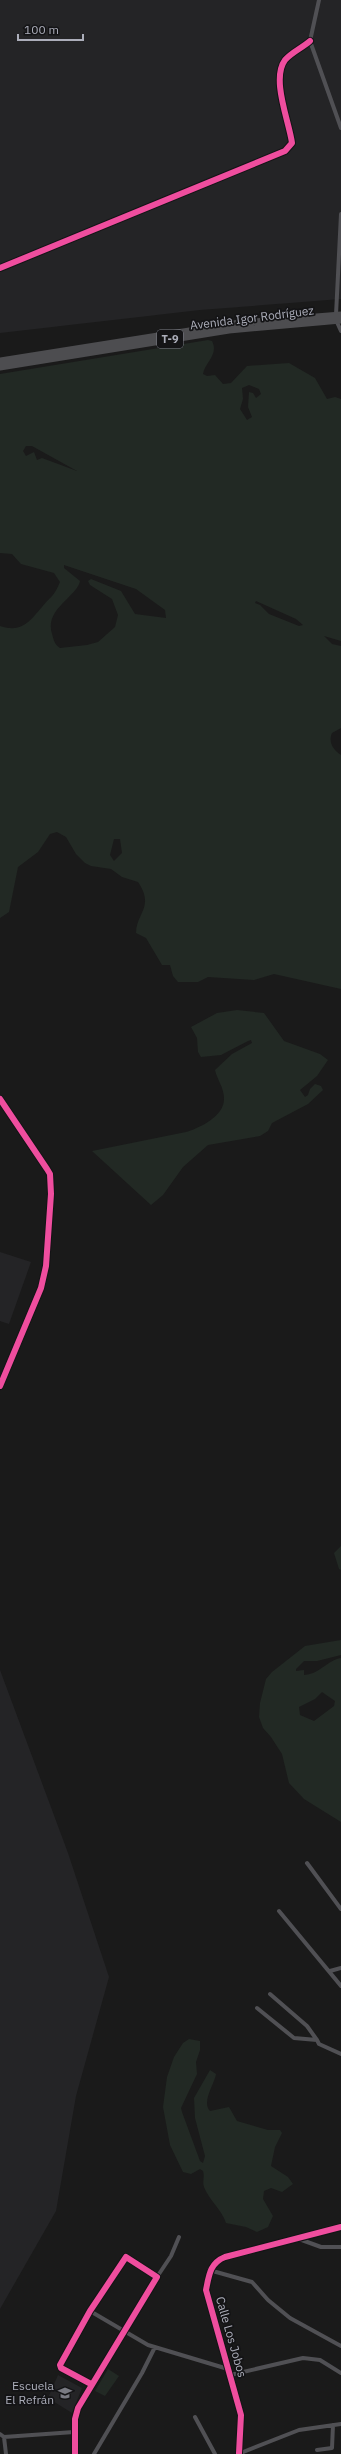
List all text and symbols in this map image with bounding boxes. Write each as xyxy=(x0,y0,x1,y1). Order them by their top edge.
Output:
scale bar xyxy=(18,16,83,42)
text: 100 m xyxy=(24,22,59,37)
street label: Avenida Igor Rodríguez xyxy=(189,302,315,333)
road number: T-9 xyxy=(157,330,183,348)
street label: Calle Los Jobos xyxy=(213,2295,250,2379)
place label: Escuela El Refrán xyxy=(5,2378,55,2407)
school or university icon: Escuela El Refrán xyxy=(57,2385,73,2401)

